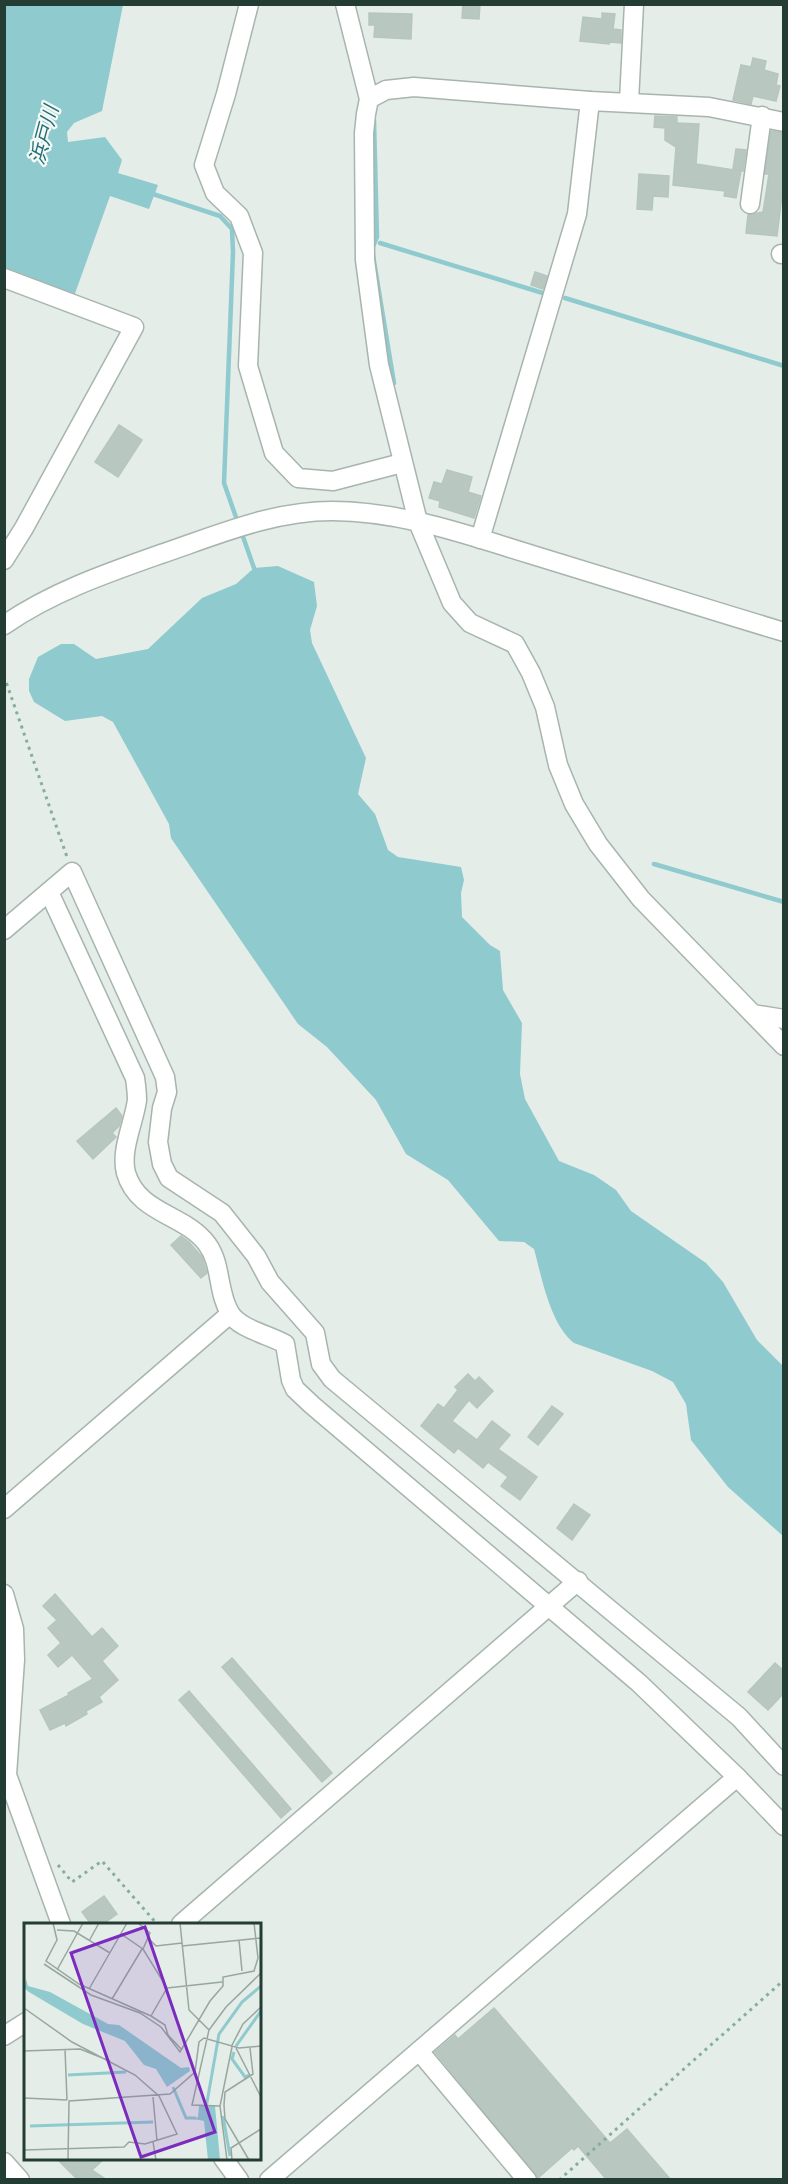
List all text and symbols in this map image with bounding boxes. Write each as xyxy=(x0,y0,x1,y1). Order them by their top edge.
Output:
water label: 浜戸川 xyxy=(24,101,65,167)
inset map xyxy=(24,1923,261,2160)

